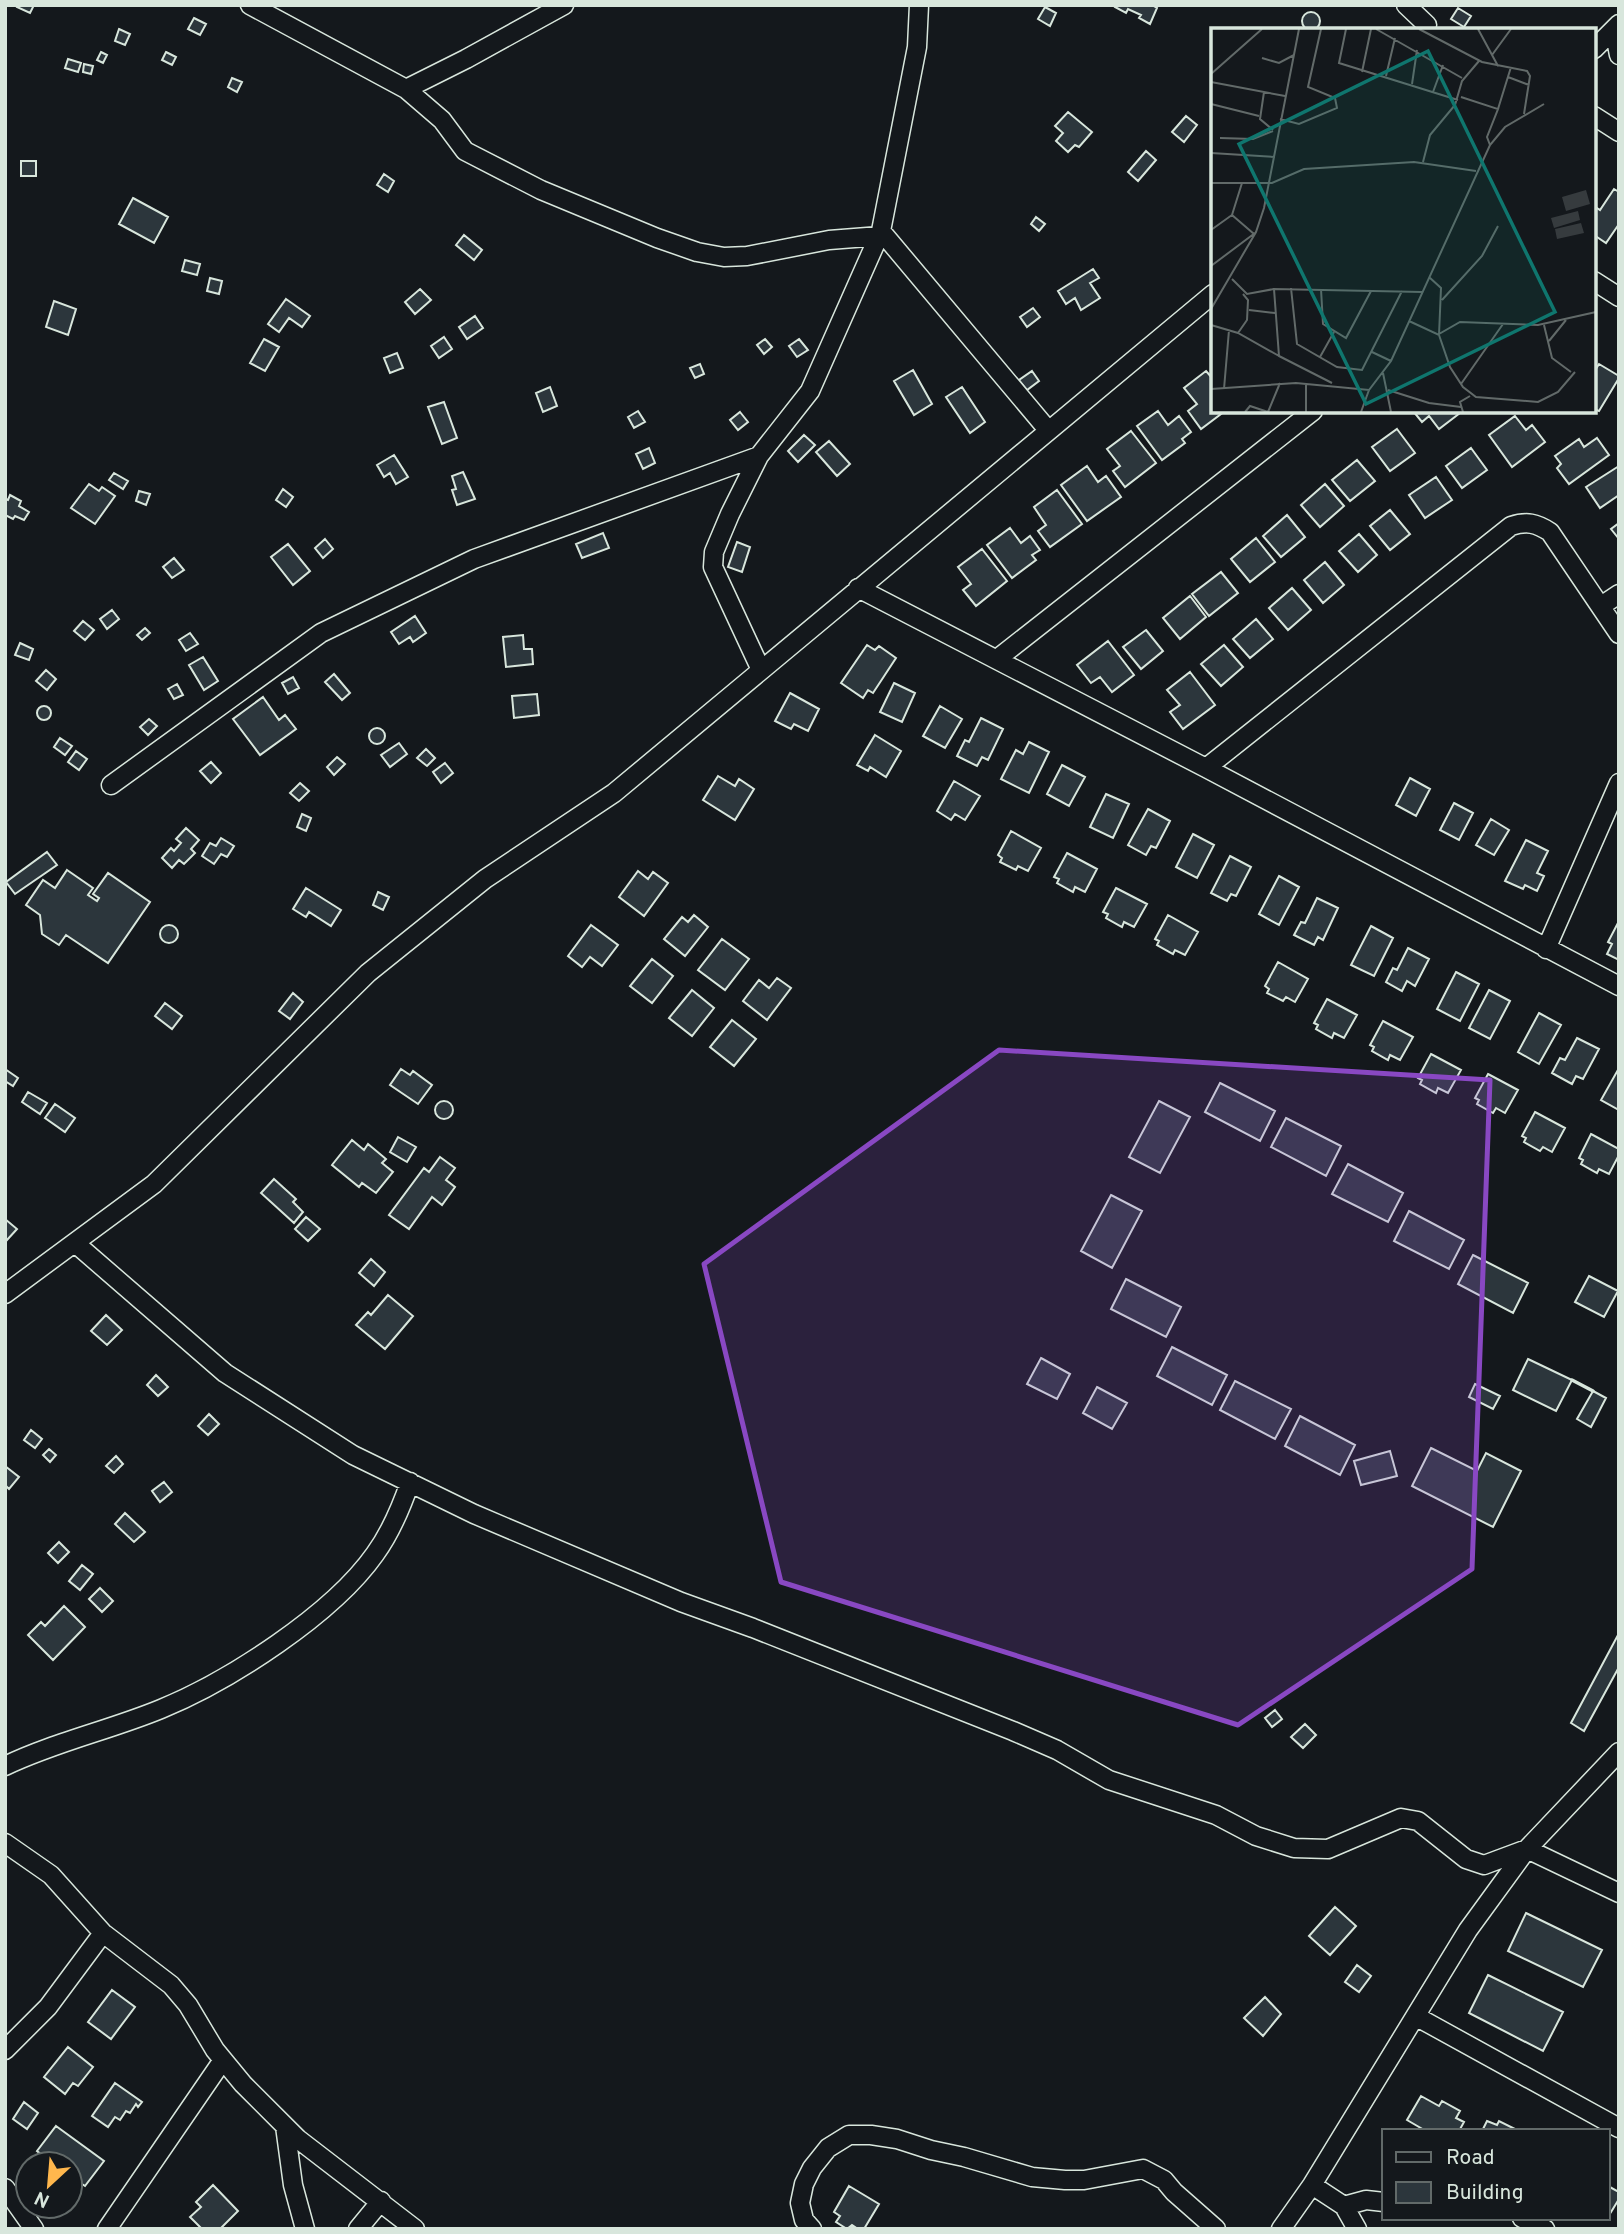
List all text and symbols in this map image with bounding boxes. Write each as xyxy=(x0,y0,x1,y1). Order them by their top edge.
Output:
inset map xyxy=(1211,28,1596,413)
legend xyxy=(1382,2129,1610,2220)
text: Road xyxy=(1446,2145,1495,2172)
north arrow xyxy=(14,2150,84,2220)
text: Building xyxy=(1446,2180,1524,2207)
text: N xyxy=(31,2185,54,2212)

